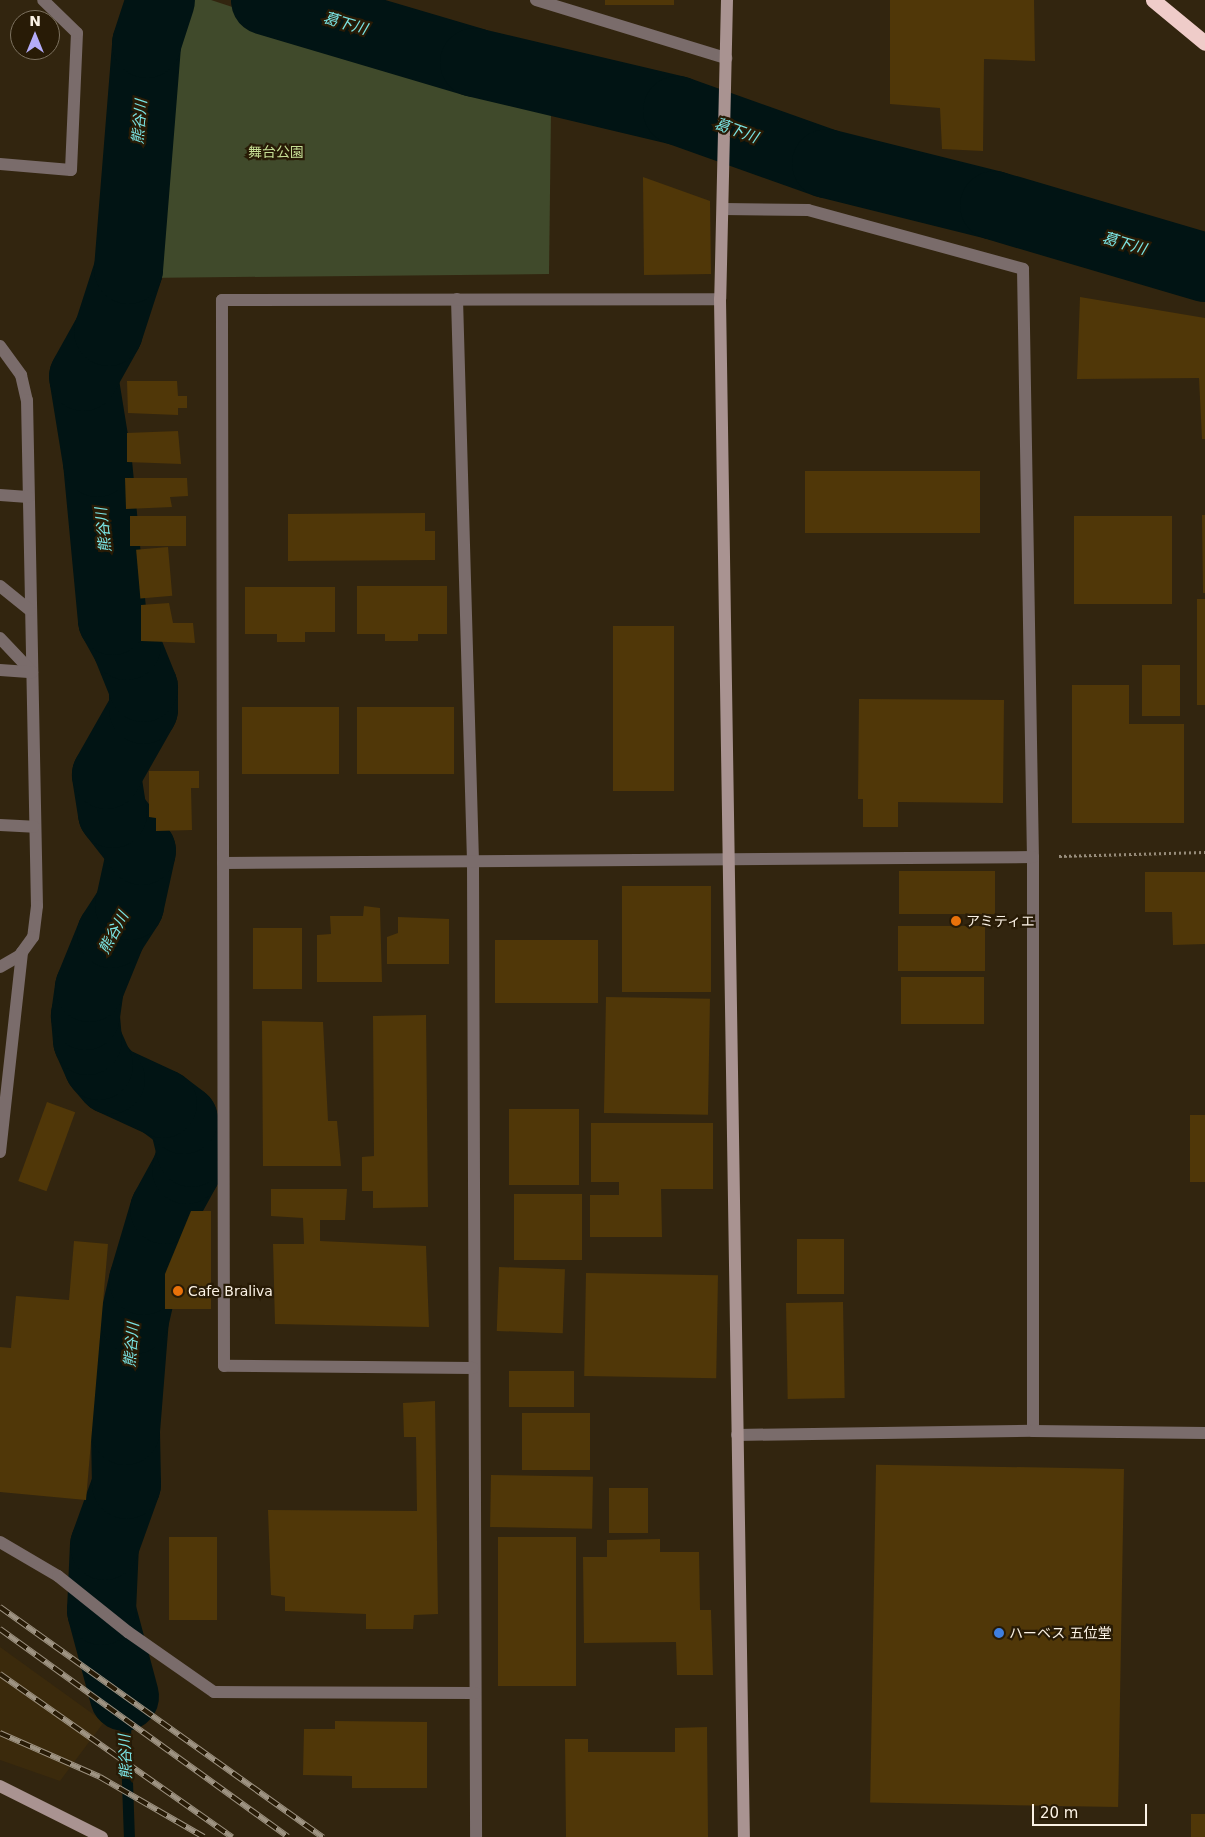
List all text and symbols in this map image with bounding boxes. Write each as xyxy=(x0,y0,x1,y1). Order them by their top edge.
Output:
water label: 葛下川 xyxy=(321,9,369,39)
north arrow xyxy=(10,10,60,60)
text: N xyxy=(29,13,41,29)
water label: 熊谷川 xyxy=(129,99,151,145)
water label: 葛下川 xyxy=(712,115,760,147)
park label: 舞台公園 xyxy=(248,144,304,160)
water label: 葛下川 xyxy=(1100,229,1148,259)
water label: 熊谷川 xyxy=(93,507,115,553)
water label: 熊谷川 xyxy=(95,909,133,957)
place label: アミティエ xyxy=(966,913,1036,929)
marker: アミティエ xyxy=(950,915,962,927)
place label: Cafe Braliva xyxy=(188,1283,273,1299)
marker: Cafe Braliva xyxy=(172,1285,184,1297)
water label: 熊谷川 xyxy=(121,1322,143,1368)
place label: ハーベス 五位堂 xyxy=(1009,1625,1111,1641)
marker: ハーベス 五位堂 xyxy=(993,1627,1005,1639)
water label: 熊谷川 xyxy=(116,1734,136,1780)
scale bar xyxy=(1035,1794,1150,1826)
text: 20 m xyxy=(1040,1804,1078,1822)

